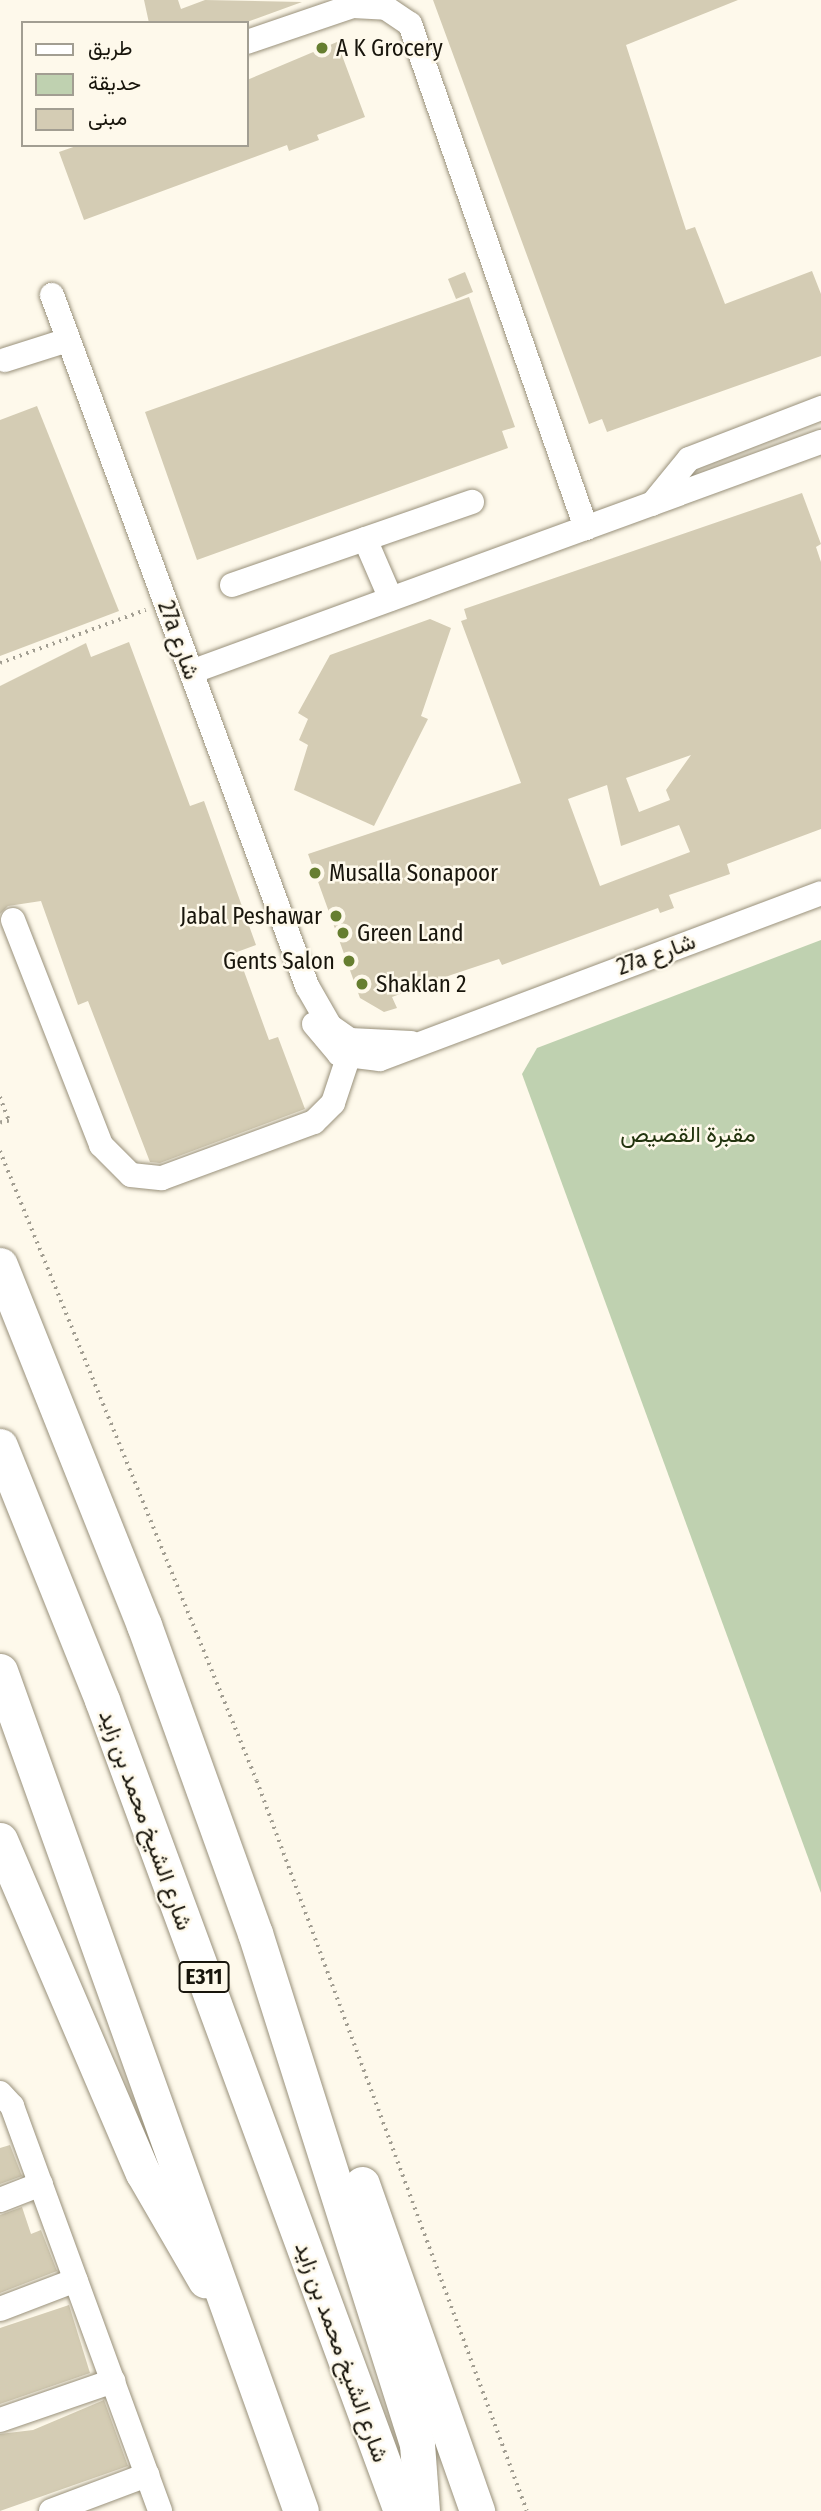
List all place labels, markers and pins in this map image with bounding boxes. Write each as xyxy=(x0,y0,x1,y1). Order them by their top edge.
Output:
place label: A K Grocery xyxy=(336,34,443,62)
marker: A K Grocery xyxy=(314,40,330,56)
place label: Musalla Sonapoor xyxy=(329,859,498,887)
marker: Musalla Sonapoor xyxy=(307,865,323,881)
place label: Jabal Peshawar xyxy=(180,902,322,930)
marker: Jabal Peshawar xyxy=(328,908,344,924)
place label: Green Land xyxy=(357,919,464,947)
marker: Green Land xyxy=(335,925,351,941)
place label: Gents Salon xyxy=(223,947,335,975)
marker: Gents Salon xyxy=(341,953,357,969)
place label: Shaklan 2 xyxy=(376,970,466,998)
marker: Shaklan 2 xyxy=(354,976,370,992)

